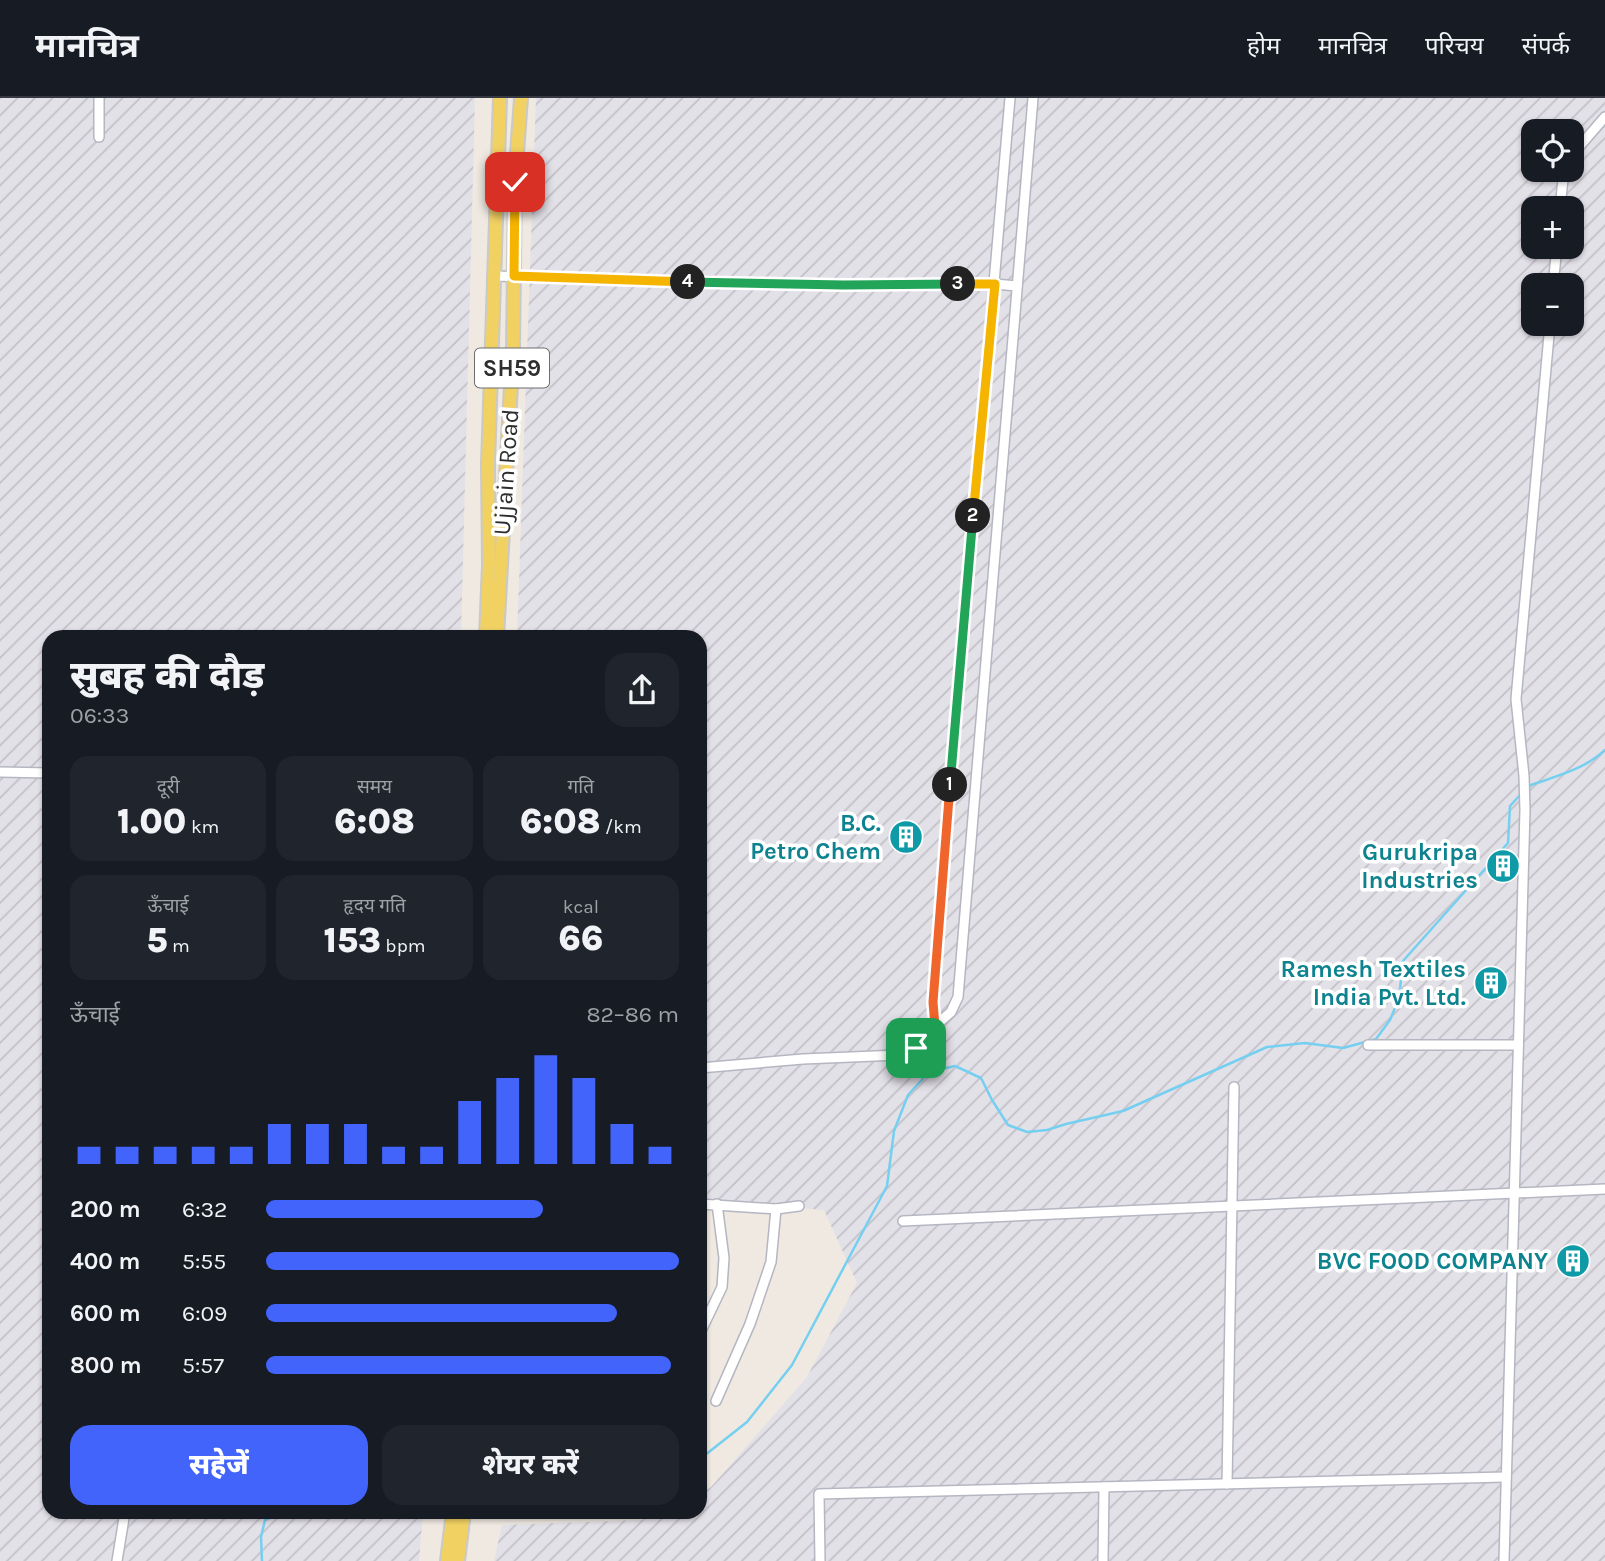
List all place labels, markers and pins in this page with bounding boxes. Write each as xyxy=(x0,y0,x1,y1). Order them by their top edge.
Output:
pin xyxy=(485,152,545,212)
pin: 4 xyxy=(670,264,706,300)
pin: 3 xyxy=(940,266,976,302)
pin: 2 xyxy=(956,498,990,534)
pin: 1 xyxy=(932,768,968,802)
place label: B.C. Petro Chem xyxy=(750,809,881,865)
building icon: B.C. Petro Chem xyxy=(887,818,925,856)
place label: Gurukripa Industries xyxy=(1361,838,1478,894)
building icon: Gurukripa Industries xyxy=(1484,847,1522,885)
place label: Ramesh Textiles India Pvt. Ltd. xyxy=(1281,955,1466,1011)
building icon: Ramesh Textiles India Pvt. Ltd. xyxy=(1472,964,1510,1002)
pin xyxy=(886,1018,946,1078)
building icon: BVC FOOD COMPANY xyxy=(1554,1242,1592,1280)
place label: BVC FOOD COMPANY xyxy=(1317,1247,1548,1275)

